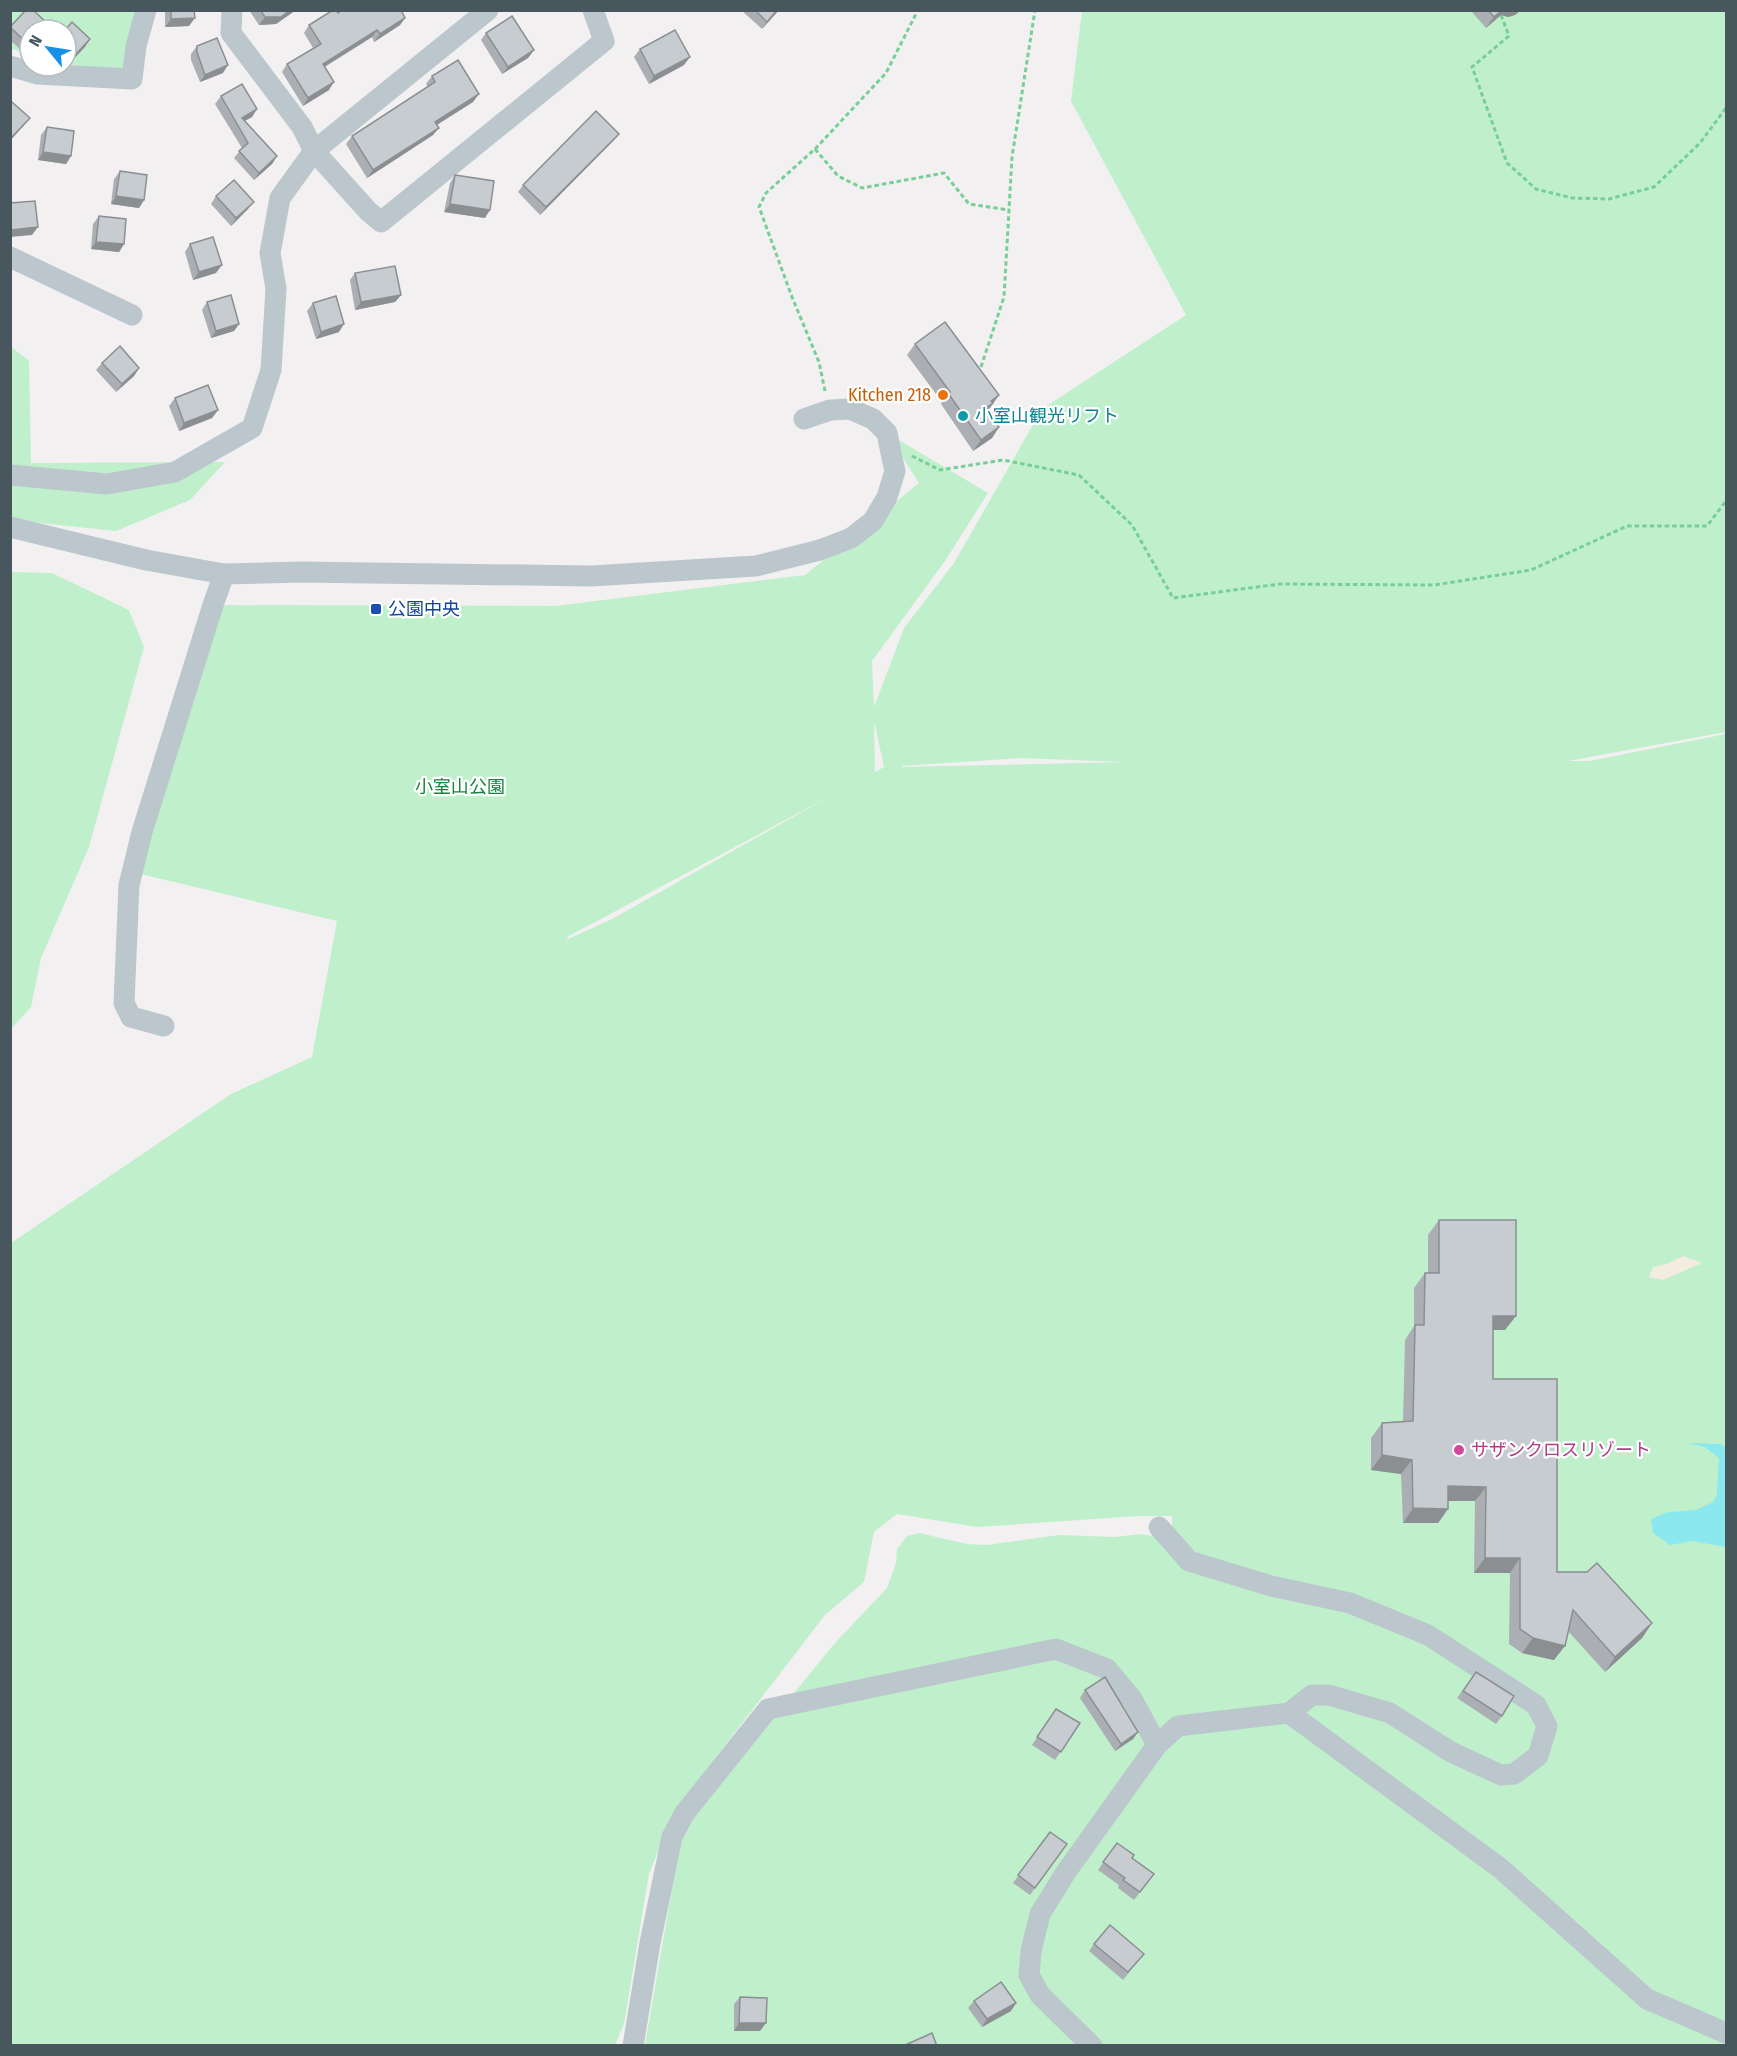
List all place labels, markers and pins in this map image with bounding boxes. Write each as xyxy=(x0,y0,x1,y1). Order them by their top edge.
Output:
place label: Kitchen 218 xyxy=(848,384,931,406)
marker: Kitchen 218 xyxy=(936,388,950,402)
place label: 小室山観光リフト xyxy=(975,405,1119,427)
marker: 小室山観光リフト xyxy=(956,409,970,423)
place label: 公園中央 xyxy=(388,598,460,620)
marker: 公園中央 xyxy=(369,602,383,616)
place label: サザンクロスリゾート xyxy=(1471,1439,1651,1461)
marker: サザンクロスリゾート xyxy=(1452,1443,1466,1457)

